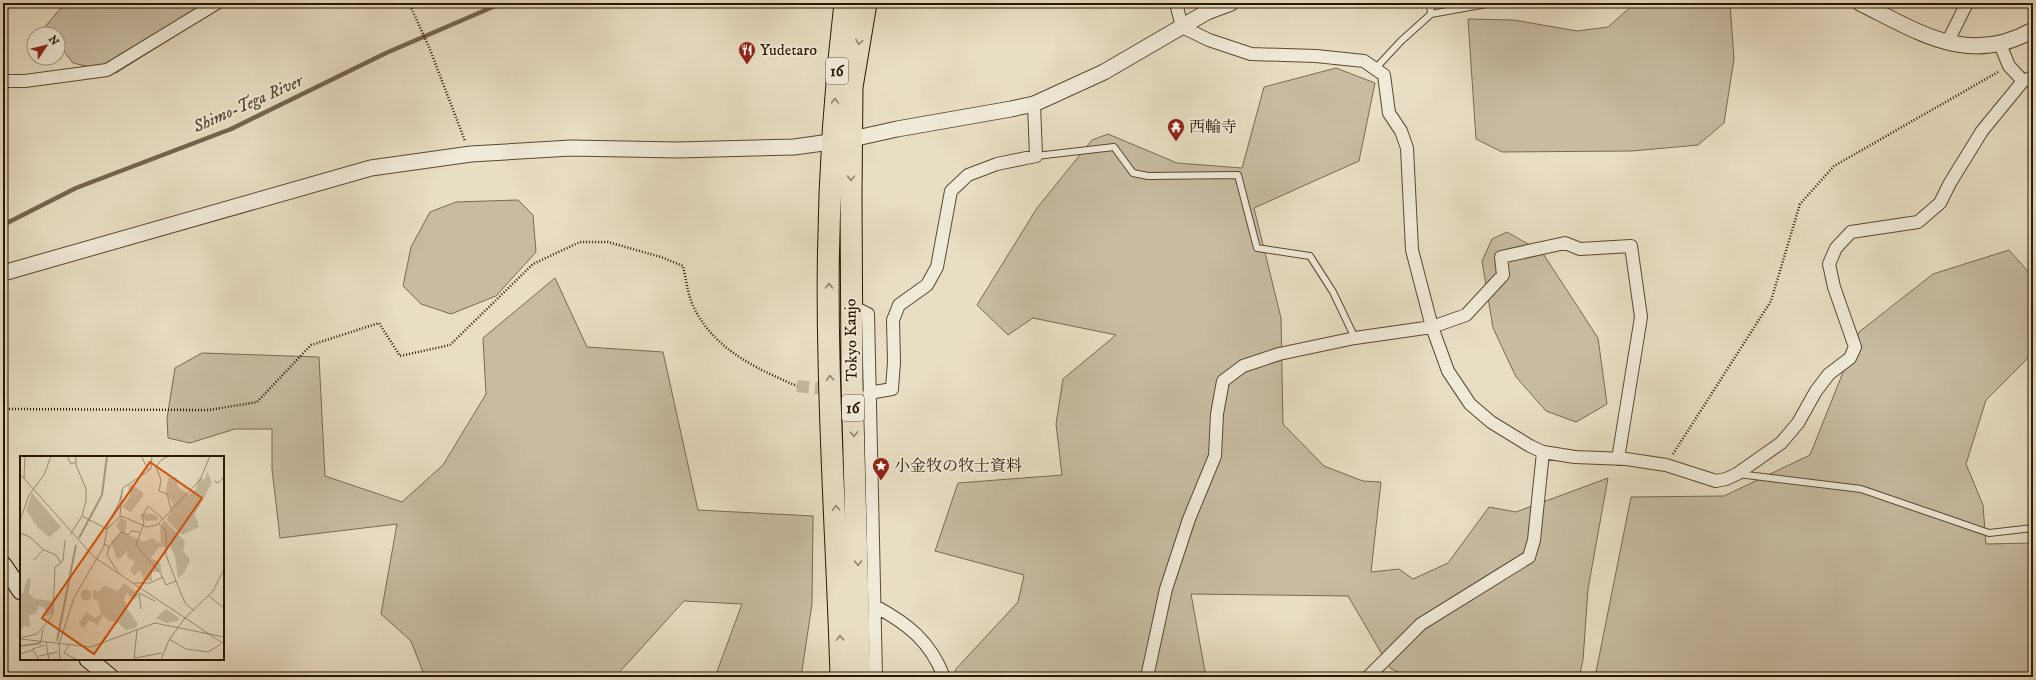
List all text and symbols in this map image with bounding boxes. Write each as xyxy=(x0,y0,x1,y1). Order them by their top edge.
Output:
north arrow xyxy=(26,26,66,66)
text: N xyxy=(45,33,62,49)
one-way arrow xyxy=(856,38,864,45)
restaurant icon: Yudetaro xyxy=(737,40,757,65)
place label: Yudetaro xyxy=(760,40,817,60)
road number: 16 xyxy=(826,58,848,84)
water label: Shimo-Tega River xyxy=(189,69,308,138)
one-way arrow xyxy=(830,98,839,104)
temple icon: 西輪寺 xyxy=(1166,117,1186,142)
place label: 西輪寺 xyxy=(1189,117,1237,137)
one-way arrow xyxy=(847,175,855,181)
one-way arrow xyxy=(825,283,833,289)
street label: Tokyo Kanjo xyxy=(840,298,862,382)
one-way arrow xyxy=(825,375,834,381)
road number: 16 xyxy=(842,395,864,421)
one-way arrow xyxy=(849,431,858,437)
inset map xyxy=(20,456,224,660)
place icon: 小金牧の牧士資料 xyxy=(871,456,891,481)
place label: 小金牧の牧士資料 xyxy=(894,456,1022,476)
one-way arrow xyxy=(831,505,840,511)
one-way arrow xyxy=(854,560,862,566)
one-way arrow xyxy=(836,635,844,641)

